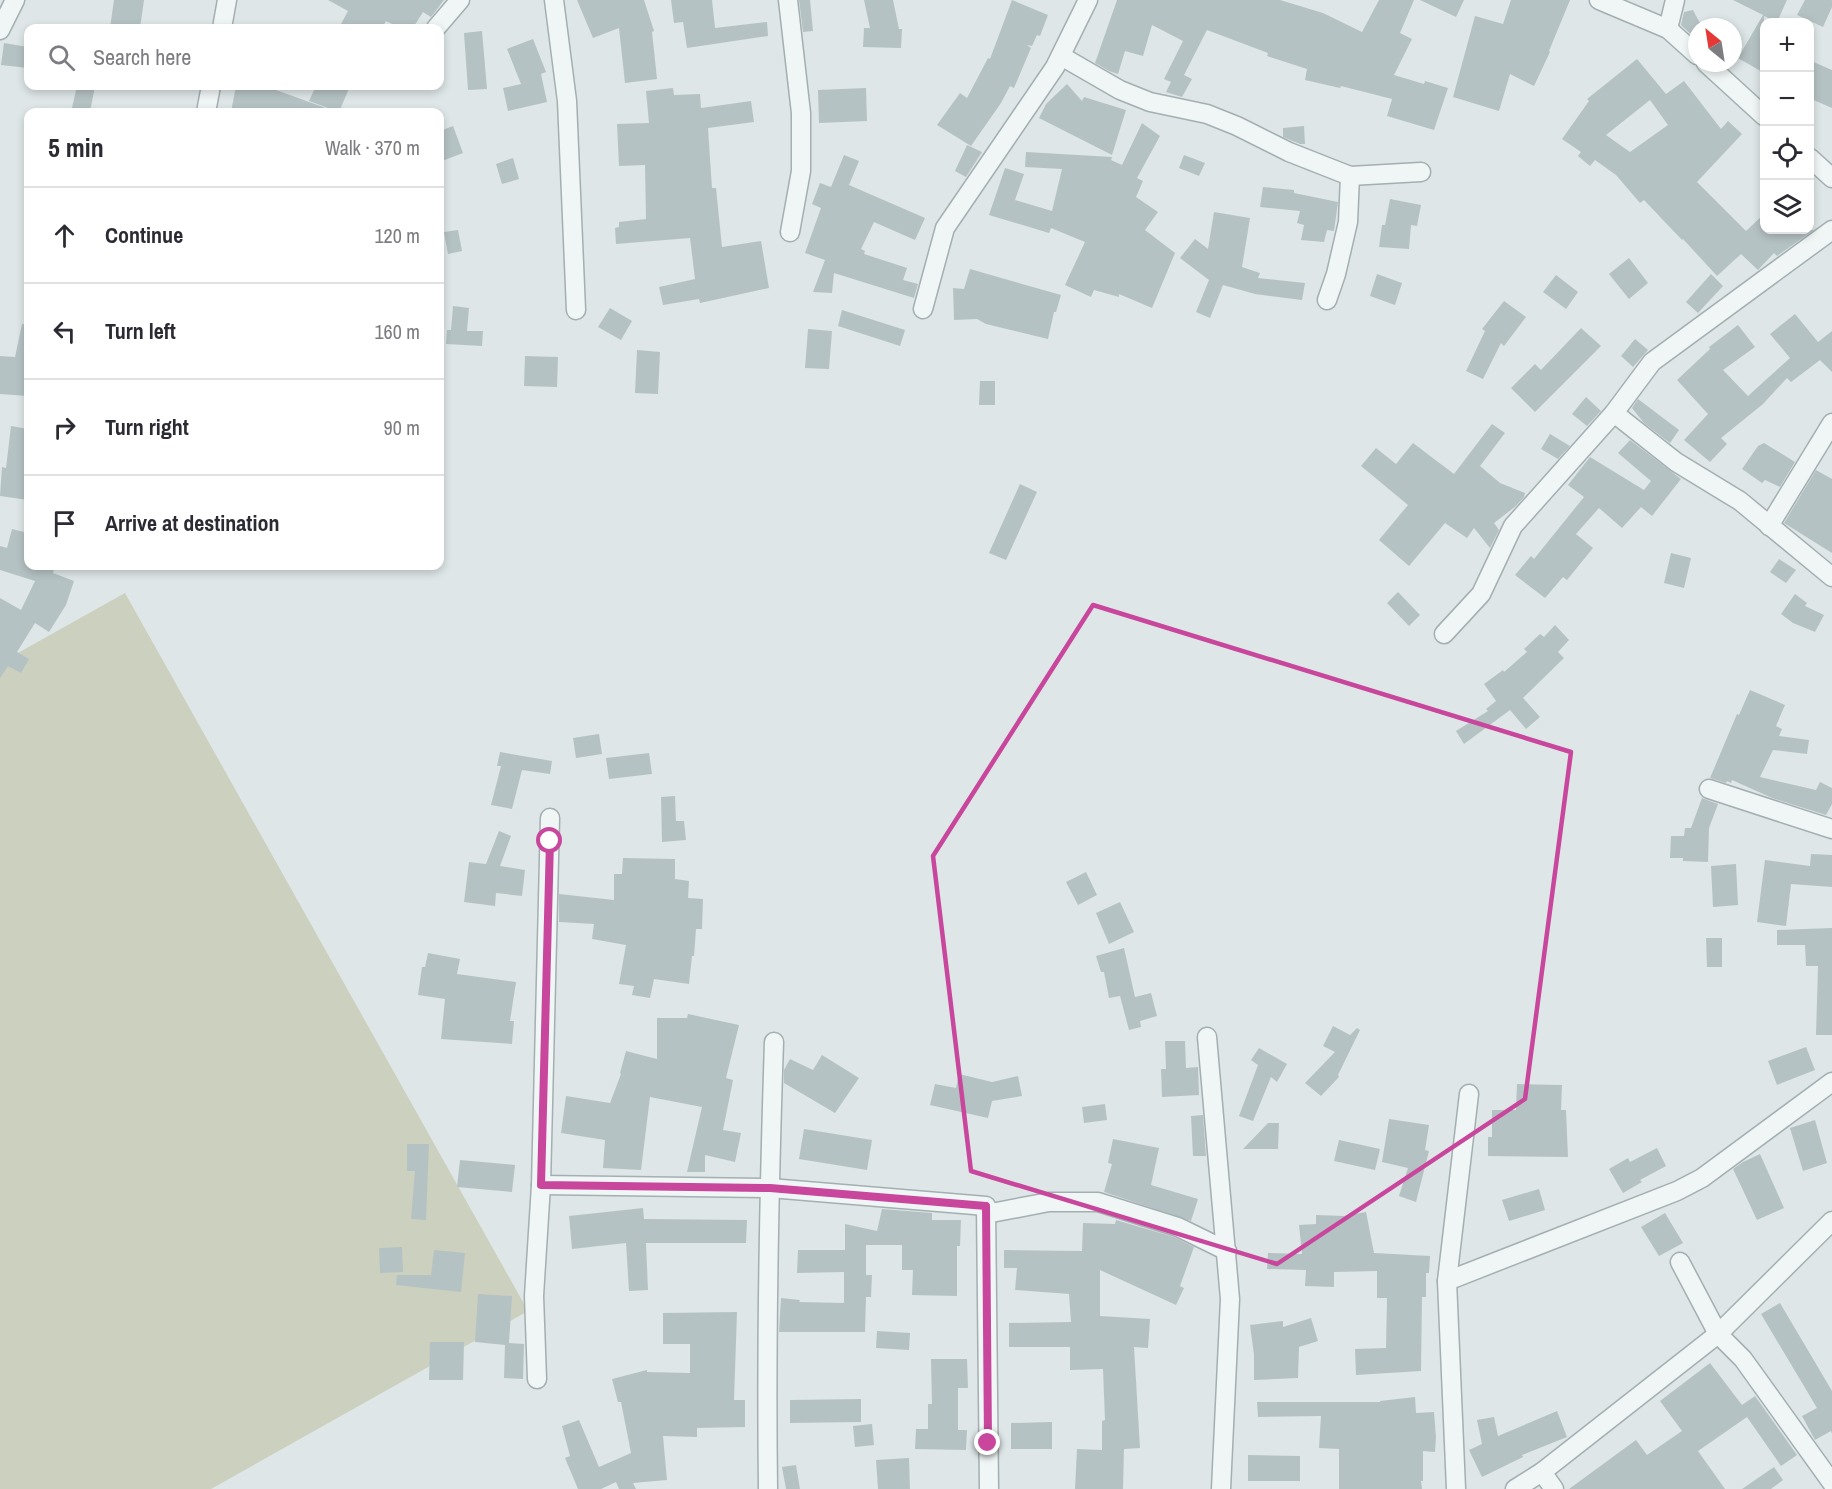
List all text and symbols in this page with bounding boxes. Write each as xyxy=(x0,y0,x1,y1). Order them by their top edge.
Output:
north arrow xyxy=(1688,18,1742,72)
map controls xyxy=(1760,18,1814,234)
button: + xyxy=(1760,18,1814,72)
search box xyxy=(24,24,444,90)
icon: search xyxy=(45,41,78,74)
text: Search here xyxy=(93,42,191,72)
button: − xyxy=(1760,72,1814,126)
button: locate xyxy=(1760,126,1814,180)
text: 5 min xyxy=(48,130,104,165)
text: Walk · 370 m xyxy=(325,134,420,161)
button: layers xyxy=(1760,180,1814,234)
icon: ahead xyxy=(48,219,81,252)
text: Continue xyxy=(105,220,183,250)
text: 120 m xyxy=(374,222,420,249)
icon: left xyxy=(48,315,81,348)
text: Turn left xyxy=(105,316,176,346)
text: 160 m xyxy=(374,318,420,345)
icon: right xyxy=(48,411,81,444)
text: Turn right xyxy=(105,412,189,442)
text: 90 m xyxy=(384,414,420,441)
icon: arrive xyxy=(48,507,81,540)
text: Arrive at destination xyxy=(105,508,279,538)
route start xyxy=(536,827,562,853)
route end xyxy=(974,1429,1000,1455)

